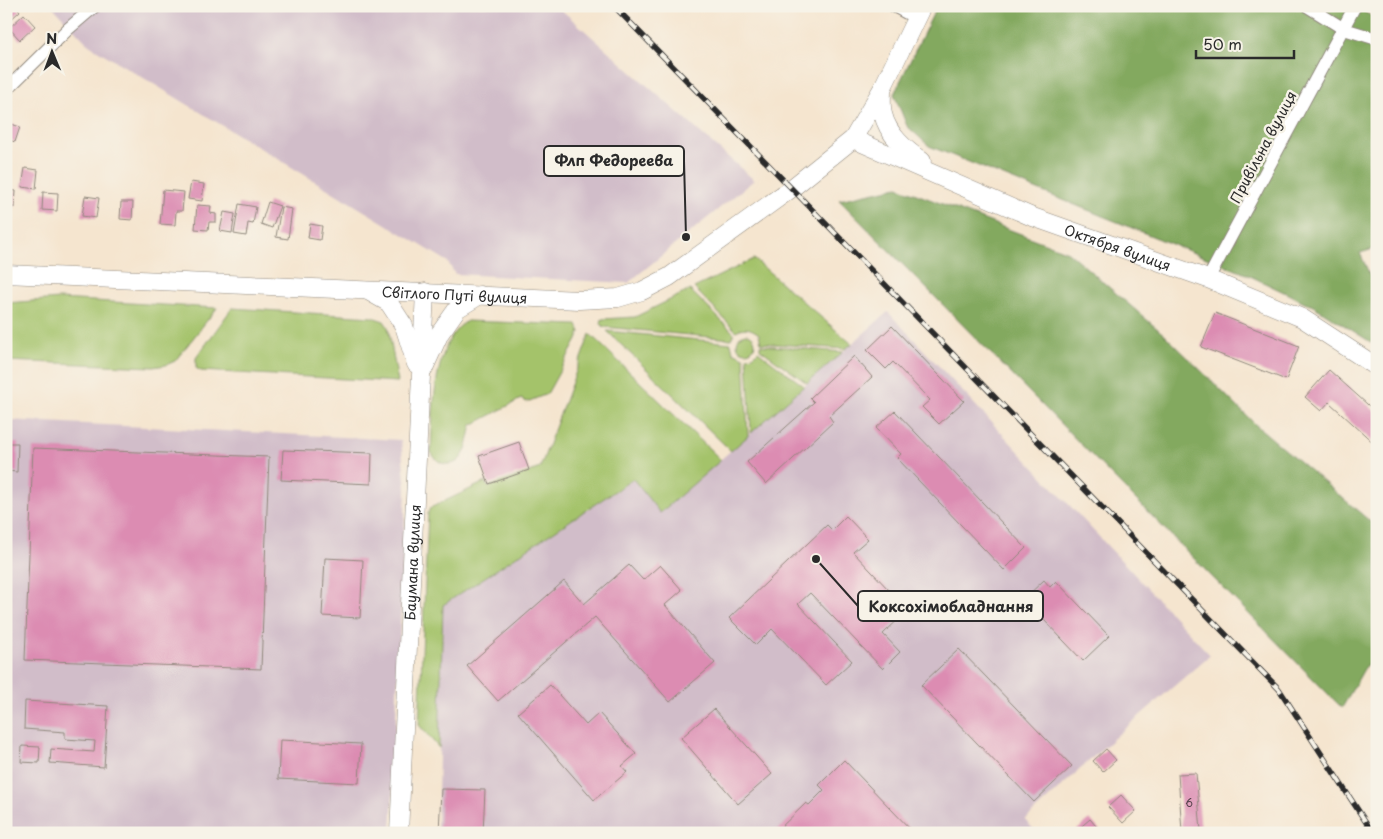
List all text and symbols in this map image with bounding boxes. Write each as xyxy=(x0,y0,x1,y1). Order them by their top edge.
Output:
north arrow xyxy=(28,28,78,78)
text: N xyxy=(46,28,57,49)
scale bar xyxy=(1196,28,1293,60)
text: 50 m xyxy=(1203,32,1242,55)
street label: Привільна вулиця xyxy=(1225,87,1301,207)
callout: Флп Федореева xyxy=(544,146,684,176)
text: Флп Федореева xyxy=(555,148,673,171)
street label: Октября вулиця xyxy=(1061,218,1174,276)
street label: Світлого Путі вулиця xyxy=(381,281,528,308)
street label: Баумана вулиця xyxy=(399,504,425,621)
callout: Коксохімобладнання xyxy=(858,591,1043,621)
text: Коксохімобладнання xyxy=(868,594,1034,617)
house number: 6 xyxy=(1185,794,1193,811)

